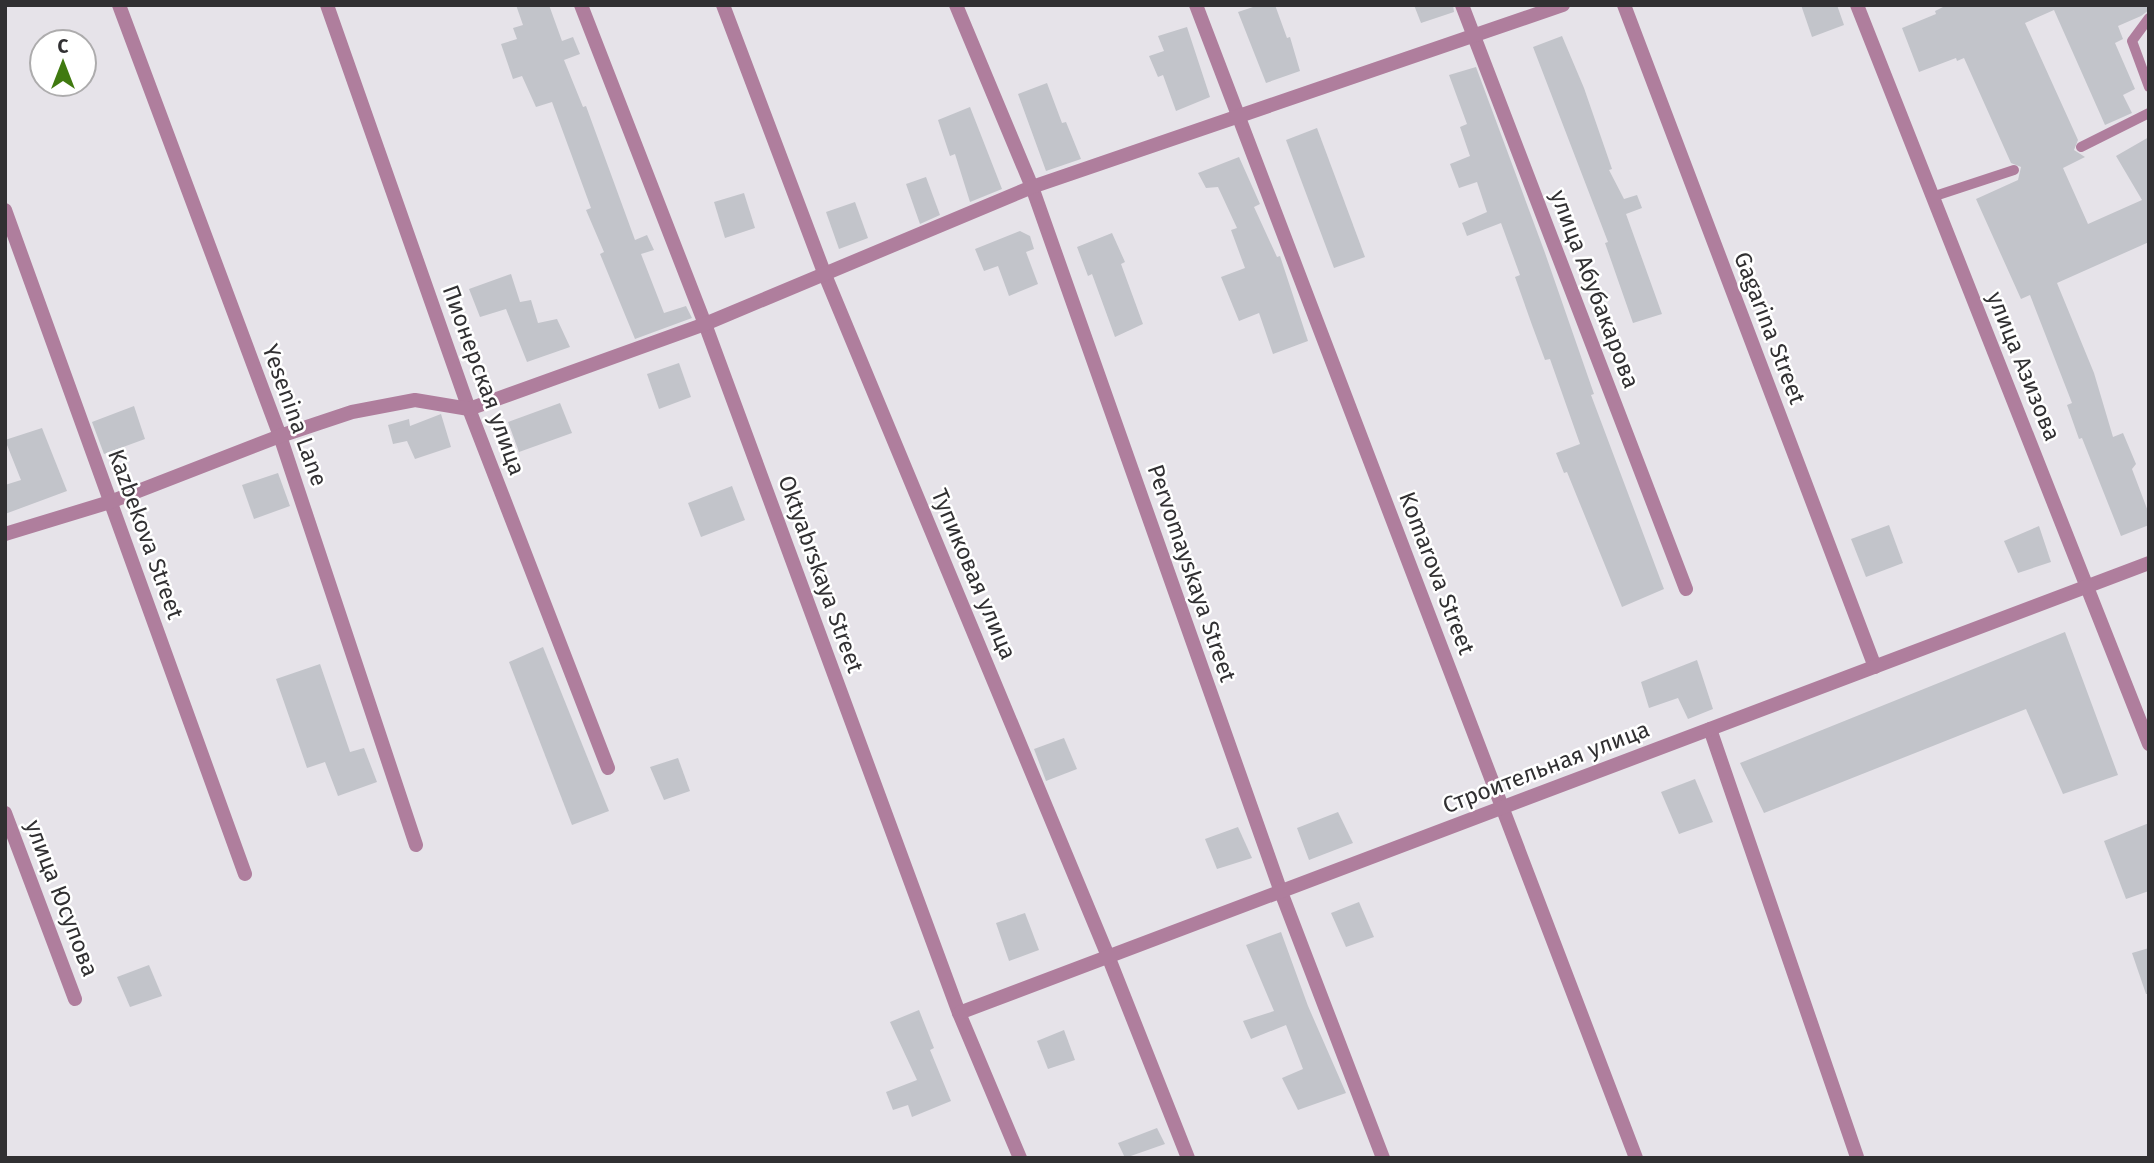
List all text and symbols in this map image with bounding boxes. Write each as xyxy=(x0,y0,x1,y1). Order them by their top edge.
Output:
north arrow xyxy=(28,28,98,98)
text: С xyxy=(58,35,69,58)
street label: улица Абубакарова xyxy=(1544,186,1646,392)
street label: Gagarina Street xyxy=(1728,248,1812,409)
street label: Пионерская улица xyxy=(437,281,531,479)
street label: улица Азизова xyxy=(1981,287,2067,445)
street label: Yesenina Lane xyxy=(256,340,334,490)
street label: Kazbekova Street xyxy=(102,445,190,624)
street label: Pervomayskaya Street xyxy=(1142,461,1243,686)
street label: Oktyabrskaya Street xyxy=(772,472,870,677)
street label: Тупиковая улица xyxy=(925,484,1023,664)
street label: Komarova Street xyxy=(1393,488,1481,659)
street label: Строительная улица xyxy=(1439,715,1653,819)
street label: улица Юсупова xyxy=(19,816,105,980)

